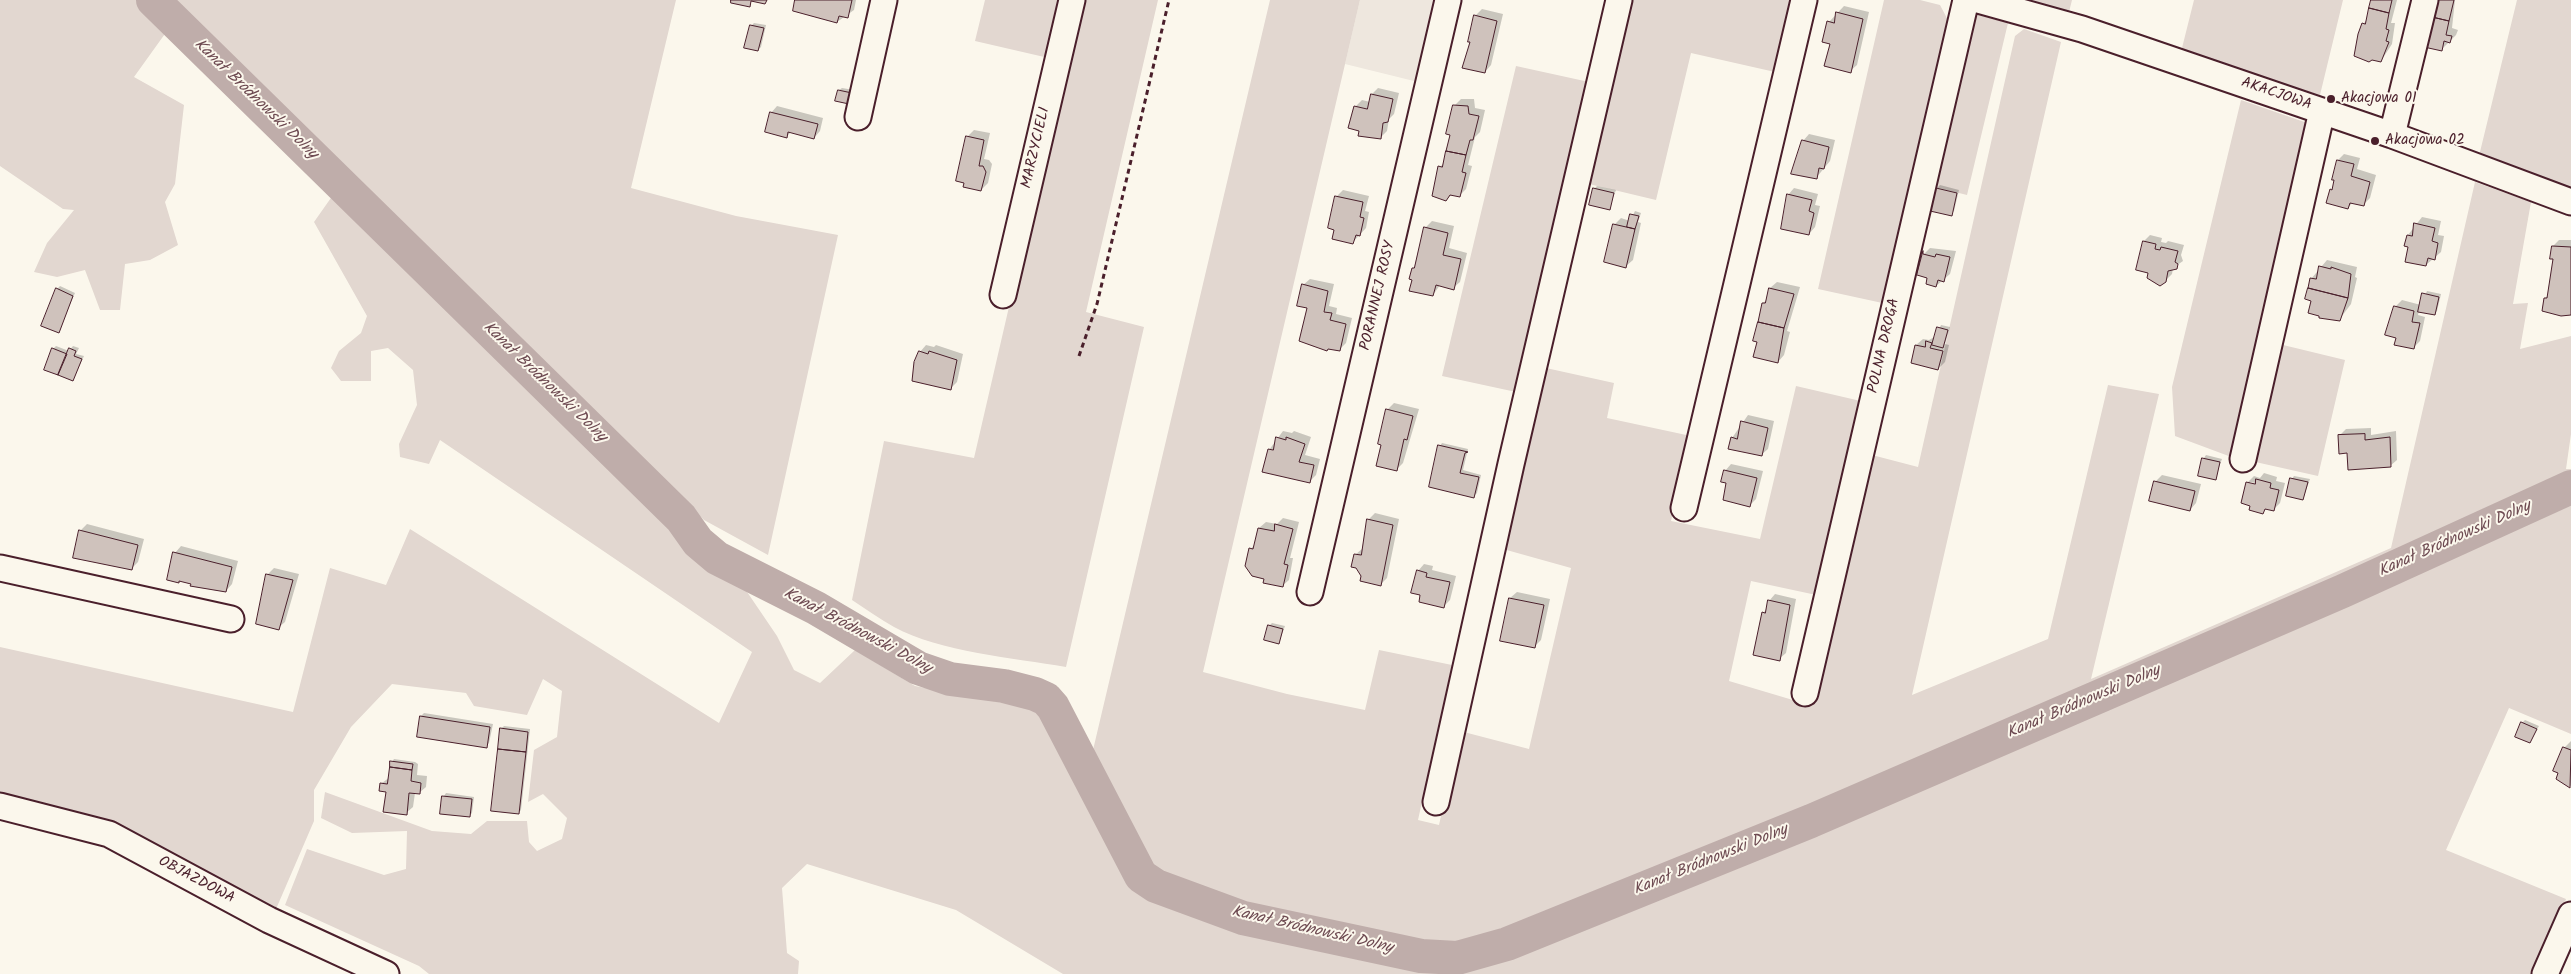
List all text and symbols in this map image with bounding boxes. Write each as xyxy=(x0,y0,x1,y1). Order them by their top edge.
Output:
water label: Kanał Bródnowski Dolny xyxy=(189,36,321,164)
street label: AKACJOWA xyxy=(2238,75,2314,115)
place label: Akacjowa 01 xyxy=(2341,90,2417,108)
marker: Akacjowa 01 xyxy=(2325,93,2337,105)
street label: MARZYCIELI xyxy=(1019,106,1055,190)
place label: Akacjowa 02 xyxy=(2385,132,2465,150)
marker: Akacjowa 02 xyxy=(2369,135,2381,147)
street label: PORANNEJ ROSY xyxy=(1358,239,1400,353)
street label: POLNA DROGA xyxy=(1865,297,1905,395)
water label: Kanał Bródnowski Dolny xyxy=(478,319,610,447)
water label: Kanał Bródnowski Dolny xyxy=(2376,498,2534,582)
water label: Kanał Bródnowski Dolny xyxy=(780,585,934,679)
water label: Kanał Bródnowski Dolny xyxy=(2005,662,2163,744)
water label: Kanał Bródnowski Dolny xyxy=(1631,821,1791,901)
street label: OBJAZDOWA xyxy=(155,853,237,909)
water label: Kanał Bródnowski Dolny xyxy=(1230,903,1394,959)

